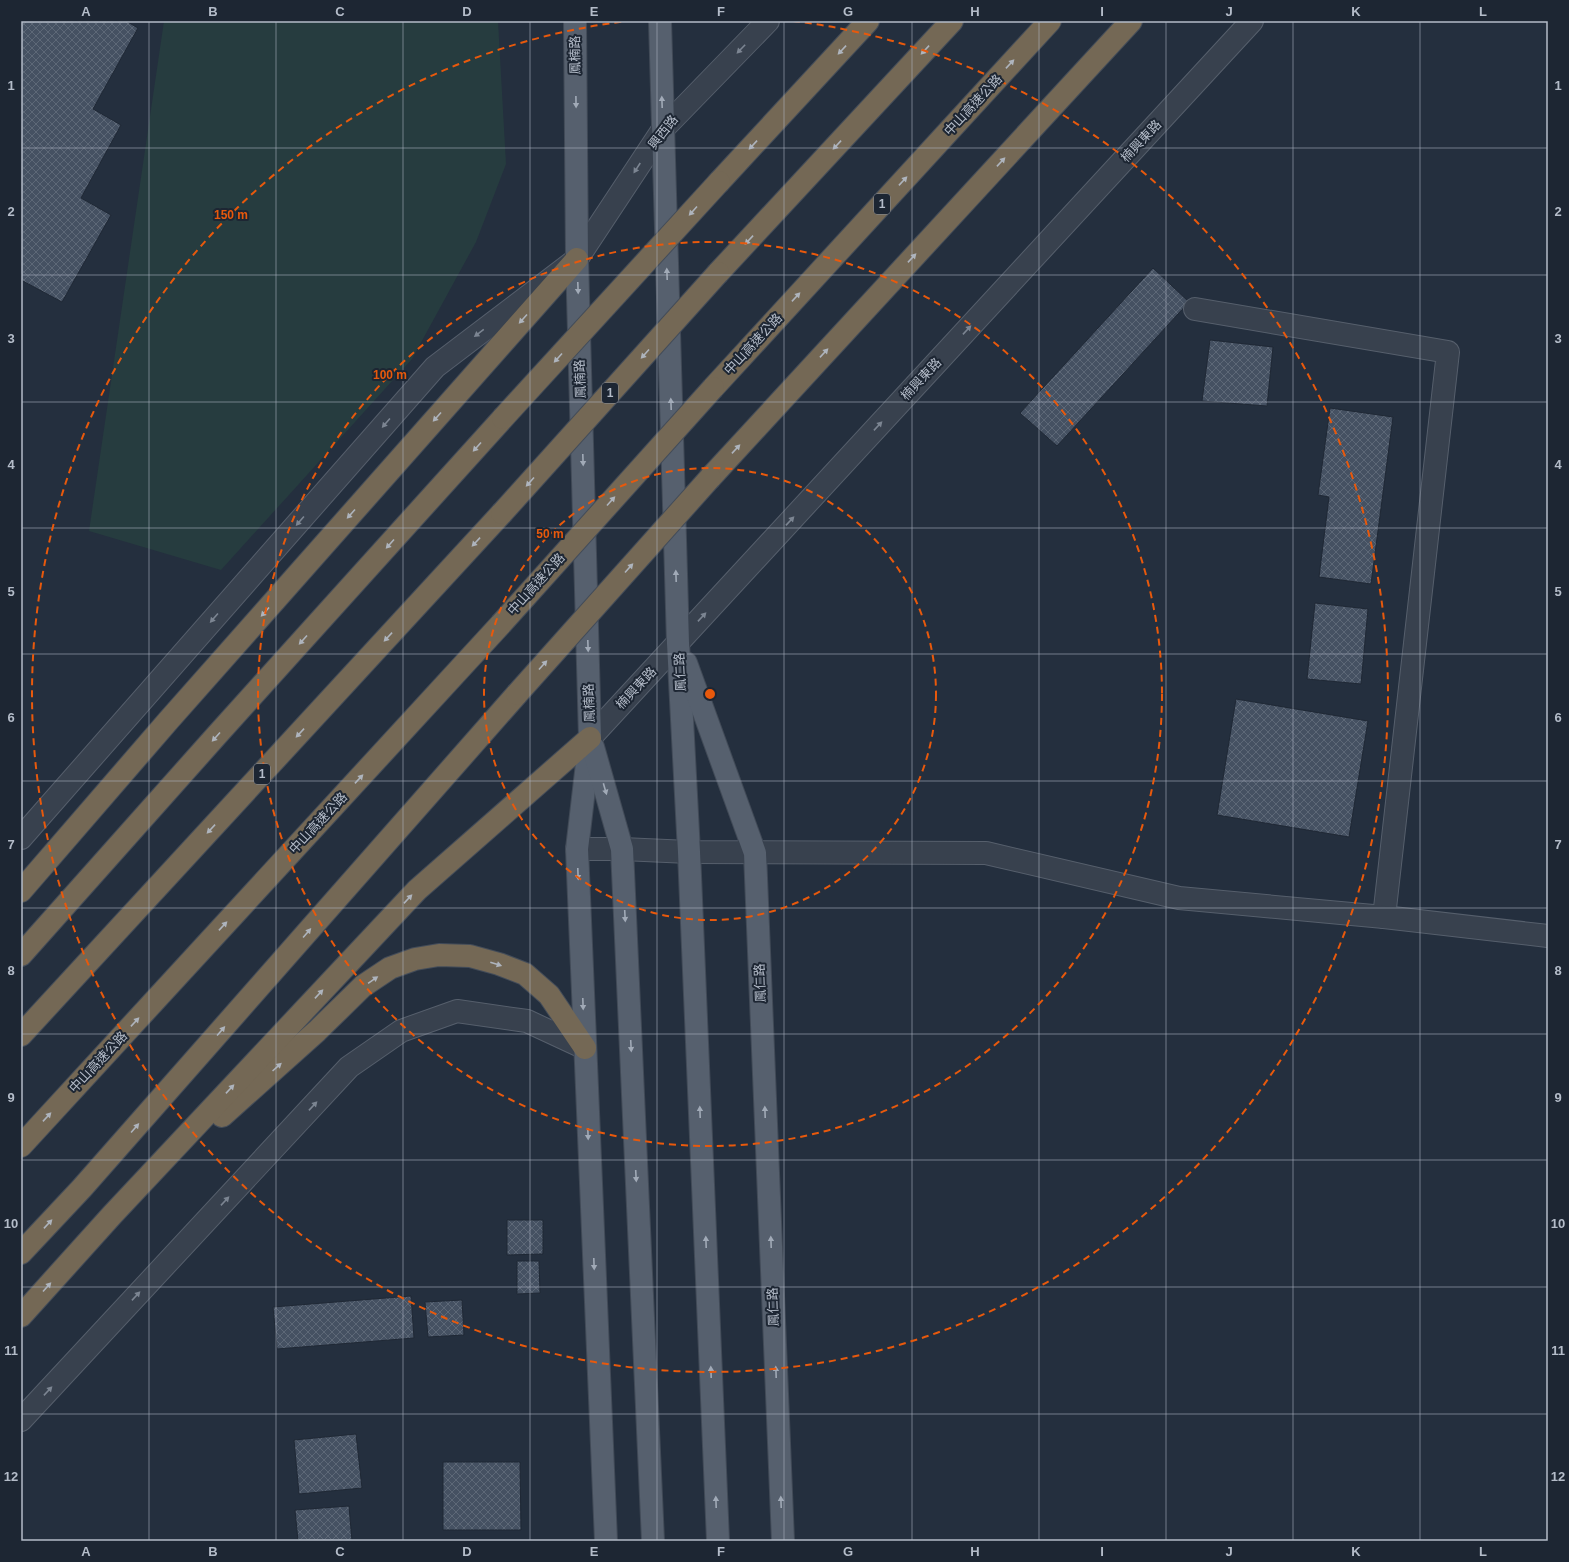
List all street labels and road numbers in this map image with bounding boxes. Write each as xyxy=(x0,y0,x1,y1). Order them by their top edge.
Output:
street label: 鳳楠路 xyxy=(567,35,583,75)
street label: 中山高速公路 xyxy=(941,71,1005,139)
street label: 興西路 xyxy=(645,112,681,152)
street label: 楠興東路 xyxy=(1118,117,1164,165)
road number: 1 xyxy=(874,194,890,214)
street label: 中山高速公路 xyxy=(721,310,785,378)
street label: 楠興東路 xyxy=(898,355,944,403)
street label: 鳳楠路 xyxy=(572,359,588,399)
road number: 1 xyxy=(602,383,618,403)
street label: 中山高速公路 xyxy=(504,550,568,618)
street label: 鳳仁路 xyxy=(671,652,689,692)
street label: 楠興東路 xyxy=(613,664,659,712)
street label: 鳳楠路 xyxy=(581,683,597,723)
road number: 1 xyxy=(254,764,270,784)
street label: 中山高速公路 xyxy=(286,789,350,857)
street label: 鳳仁路 xyxy=(752,963,768,1003)
street label: 中山高速公路 xyxy=(66,1028,130,1096)
street label: 鳳仁路 xyxy=(765,1287,781,1327)

